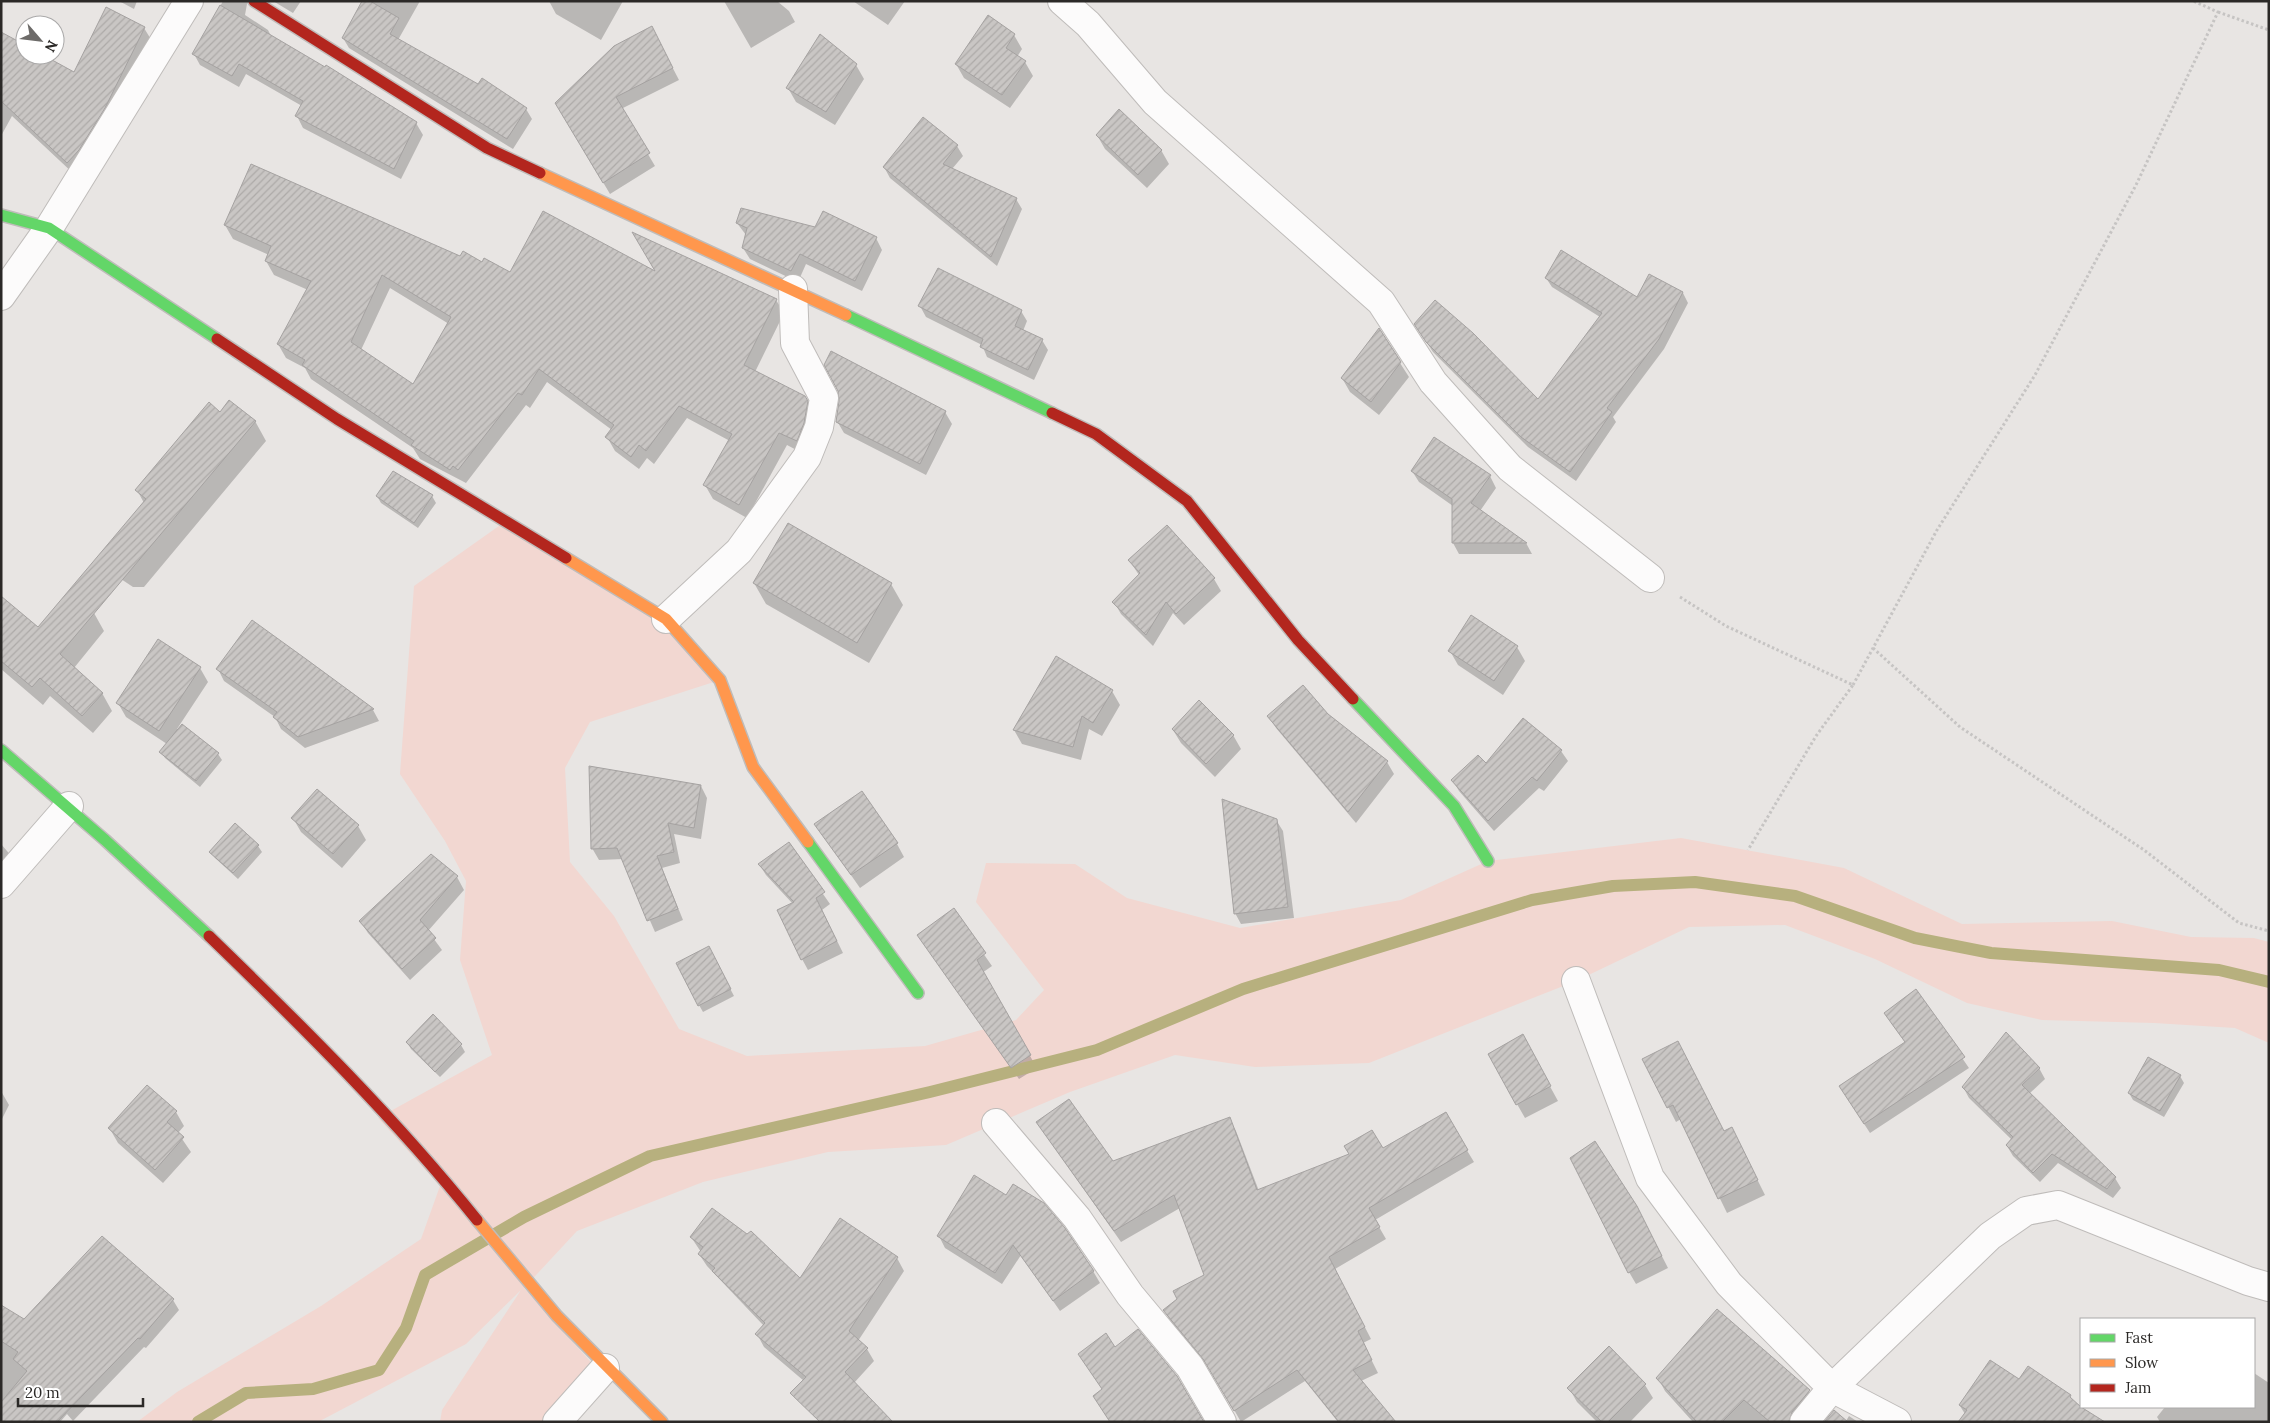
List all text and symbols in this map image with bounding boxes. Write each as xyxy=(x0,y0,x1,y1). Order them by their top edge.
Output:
north arrow xyxy=(15,15,65,65)
text: N xyxy=(41,37,62,55)
legend xyxy=(2080,1318,2255,1408)
text: Fast xyxy=(2125,1328,2153,1347)
text: Slow xyxy=(2125,1353,2158,1372)
scale bar xyxy=(18,1376,142,1408)
text: Jam xyxy=(2124,1378,2152,1397)
text: 20 m xyxy=(25,1383,60,1402)

